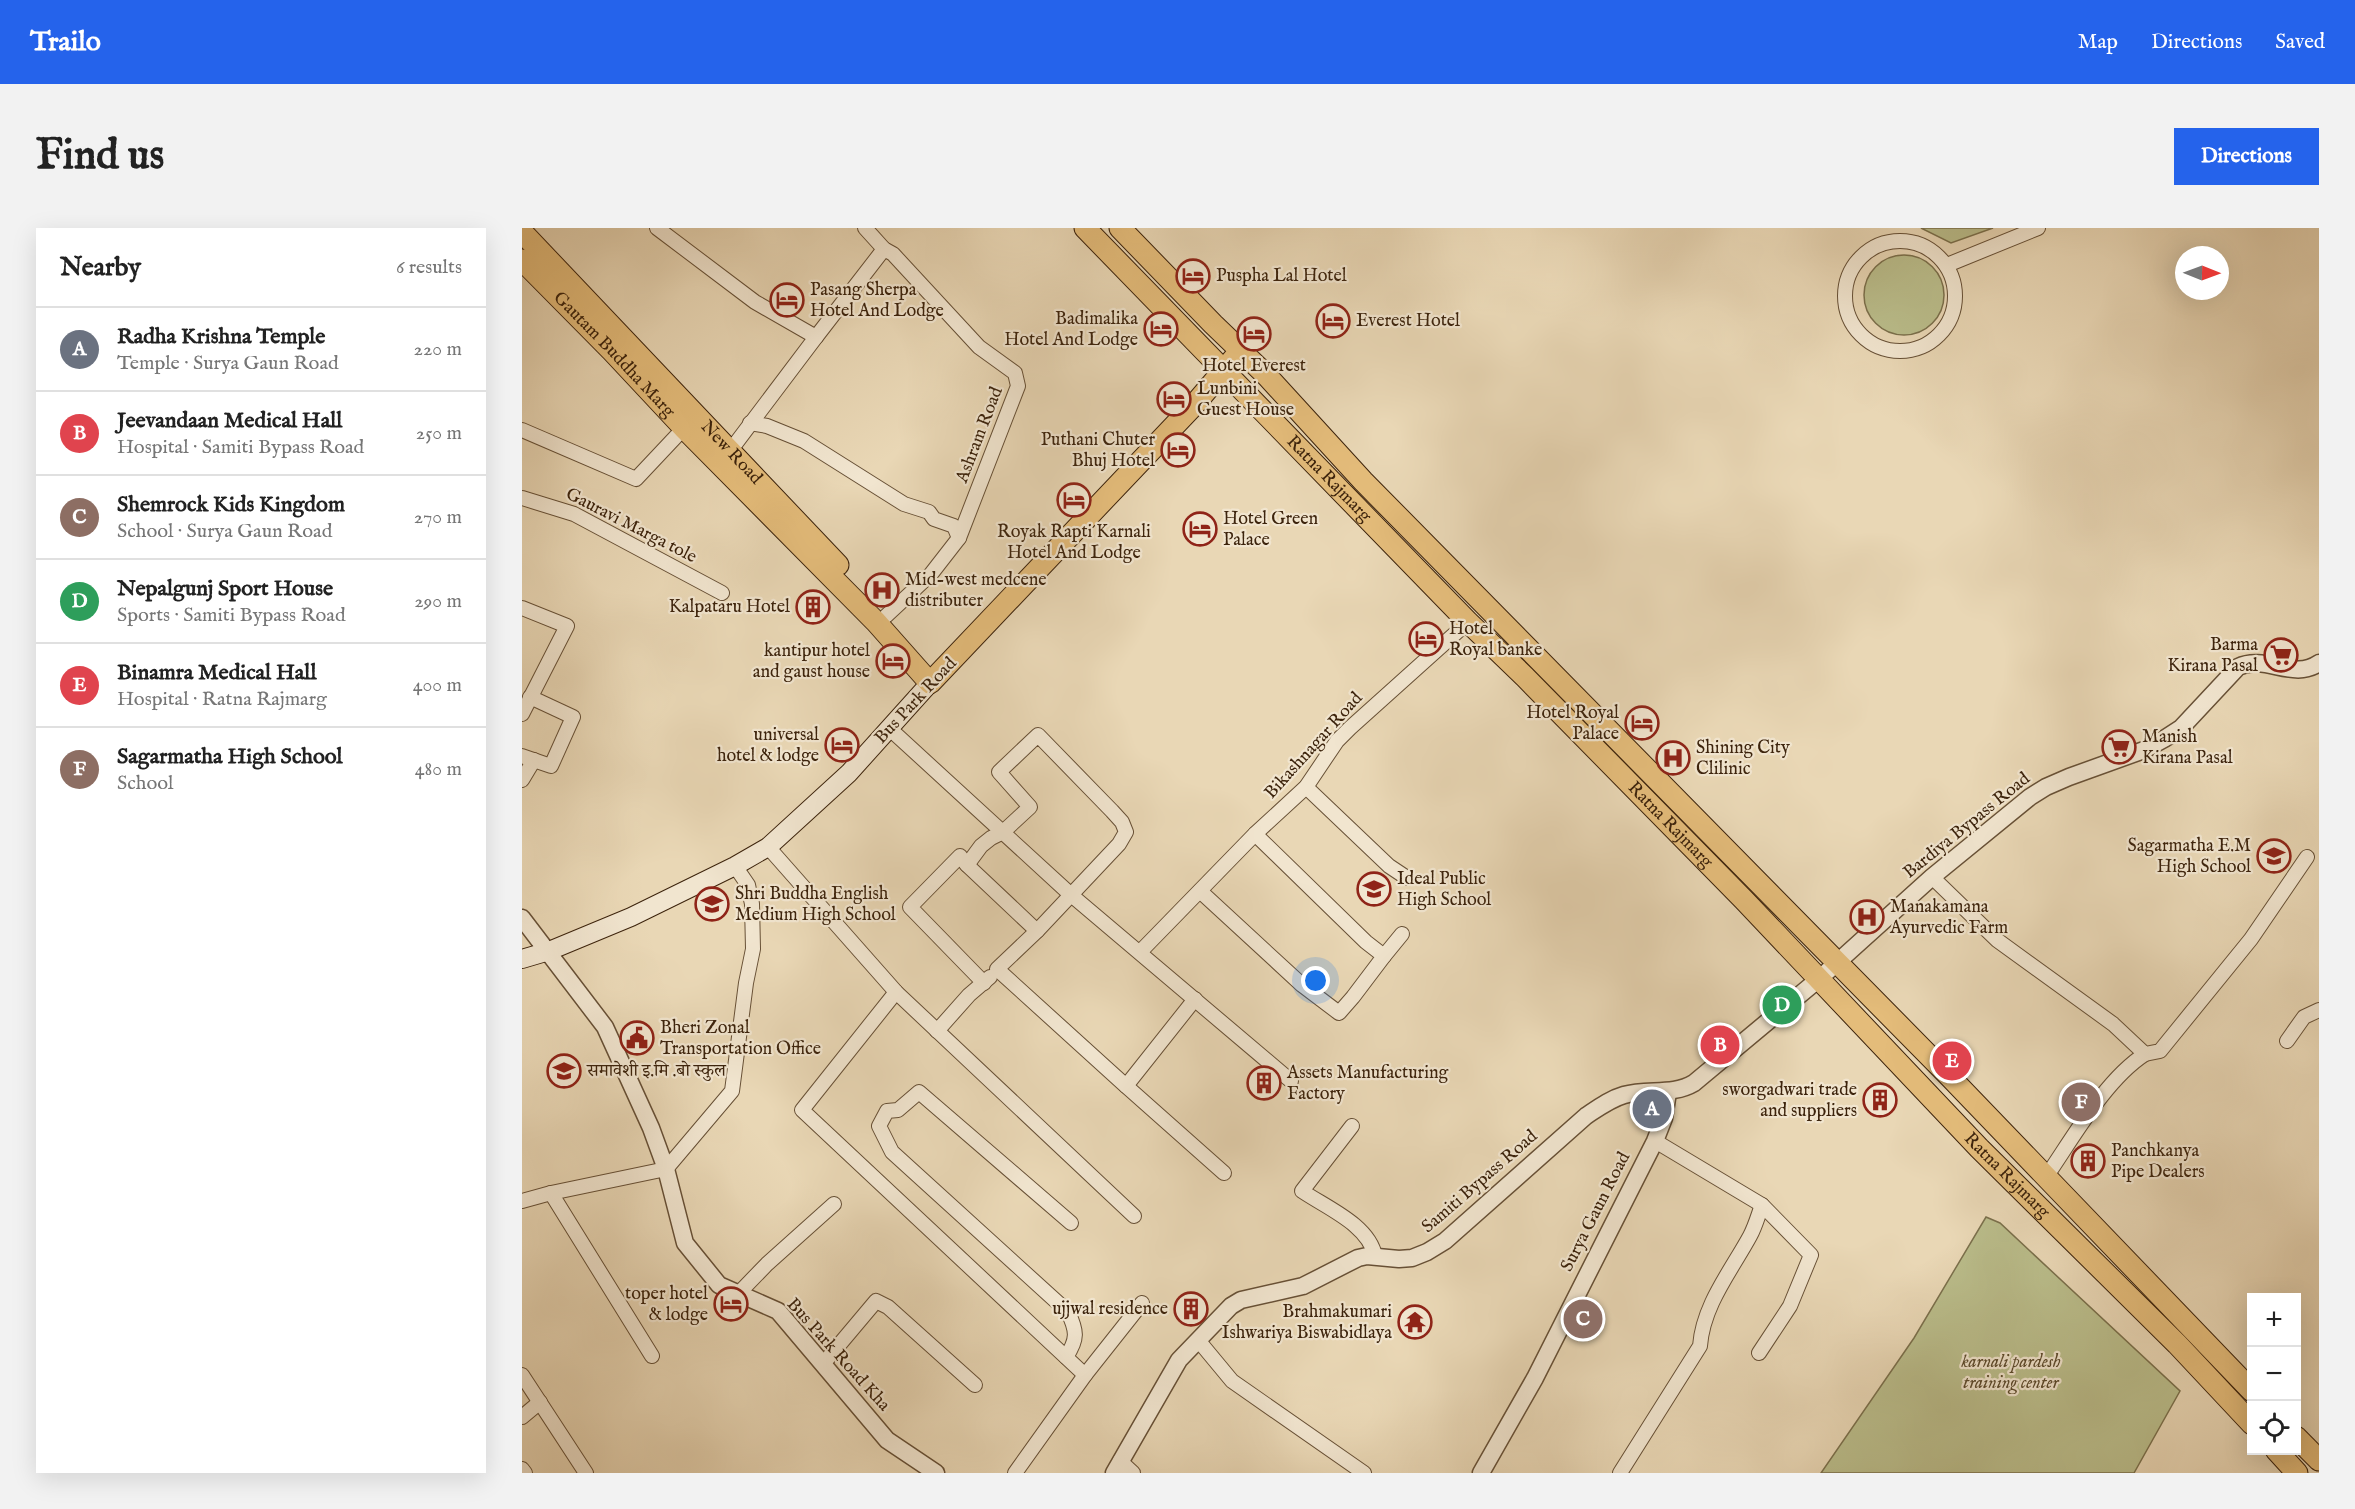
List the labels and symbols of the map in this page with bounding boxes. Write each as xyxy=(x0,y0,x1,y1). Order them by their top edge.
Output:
north arrow xyxy=(2175,246,2229,300)
hotel icon: Puspha Lal Hotel xyxy=(1175,258,1211,294)
place label: Puspha Lal Hotel xyxy=(1216,265,1347,288)
place label: Pasang Sherpa Hotel And Lodge xyxy=(810,279,944,323)
hotel icon: Pasang Sherpa Hotel And Lodge xyxy=(769,282,805,318)
street label: Gautam Buddha Marg xyxy=(548,287,680,423)
hotel icon: Everest Hotel xyxy=(1315,303,1351,339)
place label: Badimalika Hotel And Lodge xyxy=(1004,308,1138,352)
place label: Everest Hotel xyxy=(1356,310,1460,333)
hotel icon: Badimalika Hotel And Lodge xyxy=(1143,311,1179,347)
hotel icon: Hotel Everest xyxy=(1236,316,1272,352)
place label: Hotel Everest xyxy=(1202,355,1306,378)
place label: Lunbini Guest House xyxy=(1197,378,1294,422)
hotel icon: Lunbini Guest House xyxy=(1156,381,1192,417)
street label: Ashram Road xyxy=(951,383,1009,487)
street label: New Road xyxy=(695,416,767,490)
place label: Puthani Chuter Bhuj Hotel xyxy=(1041,429,1155,473)
street label: Ratna Rajmarg xyxy=(1281,431,1377,528)
hotel icon: Puthani Chuter Bhuj Hotel xyxy=(1160,432,1196,468)
hotel icon: Royak Rapti Karnali Hotel And Lodge xyxy=(1056,482,1092,518)
street label: Gauravi Marga tole xyxy=(562,483,700,569)
place label: Hotel Green Palace xyxy=(1223,508,1319,552)
hotel icon: Hotel Green Palace xyxy=(1182,511,1218,547)
place label: Royak Rapti Karnali Hotel And Lodge xyxy=(997,521,1151,565)
place label: Mid-west medcene distributer xyxy=(905,569,1047,613)
hospital icon: Mid-west medcene distributer xyxy=(864,572,900,608)
building icon: Kalpataru Hotel xyxy=(795,589,831,625)
place label: Kalpataru Hotel xyxy=(669,596,790,619)
place label: Hotel Royal banke xyxy=(1449,618,1542,662)
hotel icon: Hotel Royal banke xyxy=(1408,621,1444,657)
place label: Barma Kirana Pasal xyxy=(2167,634,2258,678)
supermarket icon: Barma Kirana Pasal xyxy=(2263,637,2299,673)
place label: kantipur hotel and gaust house xyxy=(753,640,870,684)
hotel icon: kantipur hotel and gaust house xyxy=(875,643,911,679)
street label: Bus Park Road xyxy=(870,653,962,749)
street label: Bikashnagar Road xyxy=(1260,687,1368,804)
place label: Hotel Royal Palace xyxy=(1526,702,1619,746)
hotel icon: Hotel Royal Palace xyxy=(1624,705,1660,741)
place label: universal hotel & lodge xyxy=(717,724,819,768)
place label: Manish Kirana Pasal xyxy=(2142,726,2233,770)
hotel icon: universal hotel & lodge xyxy=(824,727,860,763)
supermarket icon: Manish Kirana Pasal xyxy=(2101,729,2137,765)
place label: Shining City Clilinic xyxy=(1696,737,1790,781)
hospital icon: Shining City Clilinic xyxy=(1655,740,1691,776)
street label: Bardiya Bypass Road xyxy=(1899,768,2035,884)
street label: Ratna Rajmarg xyxy=(1623,777,1718,873)
place label: Sagarmatha E.M High School xyxy=(2127,835,2251,879)
school or university icon: Sagarmatha E.M High School xyxy=(2256,838,2292,874)
place label: Ideal Public High School xyxy=(1397,868,1491,912)
school or university icon: Ideal Public High School xyxy=(1356,871,1392,907)
place label: Shri Buddha English Medium High School xyxy=(735,883,896,927)
school or university icon: Shri Buddha English Medium High School xyxy=(694,886,730,922)
place label: Manakamana Ayurvedic Farm xyxy=(1889,896,2008,940)
hospital icon: Manakamana Ayurvedic Farm xyxy=(1849,899,1885,935)
your location xyxy=(1301,966,1330,995)
pin: D xyxy=(1762,982,1802,1028)
place label: Bheri Zonal Transportation Office xyxy=(660,1017,821,1061)
public building icon: Bheri Zonal Transportation Office xyxy=(619,1020,655,1056)
pin: B xyxy=(1700,1022,1740,1068)
pin: E xyxy=(1932,1038,1972,1084)
school or university icon: समावेशी इ.मि .बाे स्कुल xyxy=(546,1053,582,1089)
place label: समावेशी इ.मि .बाे स्कुल xyxy=(586,1060,727,1083)
place label: Assets Manufacturing Factory xyxy=(1286,1062,1449,1106)
building icon: Assets Manufacturing Factory xyxy=(1246,1065,1282,1101)
place label: sworgadwari trade and suppliers xyxy=(1722,1079,1857,1123)
pin: F xyxy=(2062,1080,2100,1124)
building icon: sworgadwari trade and suppliers xyxy=(1862,1082,1898,1118)
pin: A xyxy=(1632,1086,1672,1132)
street label: Samiti Bypass Road xyxy=(1417,1125,1543,1239)
street label: Ratna Rajmarg xyxy=(1959,1128,2055,1223)
place label: Panchkanya Pipe Dealers xyxy=(2111,1140,2205,1184)
building icon: Panchkanya Pipe Dealers xyxy=(2070,1143,2106,1179)
street label: Surya Gaun Road xyxy=(1556,1148,1636,1276)
place label: toper hotel & lodge xyxy=(625,1283,708,1327)
hotel icon: toper hotel & lodge xyxy=(713,1286,749,1322)
building icon: ujjwal residence xyxy=(1173,1291,1209,1327)
street label: Bus Park Road Kha xyxy=(781,1294,895,1417)
pin: C xyxy=(1564,1296,1602,1342)
place label: ujjwal residence xyxy=(1052,1298,1168,1321)
place label: Brahmakumari Ishwariya Biswabidlaya xyxy=(1222,1301,1392,1345)
temple icon: Brahmakumari Ishwariya Biswabidlaya xyxy=(1397,1304,1433,1340)
park label: karnali pardesh training center xyxy=(1960,1351,2061,1395)

